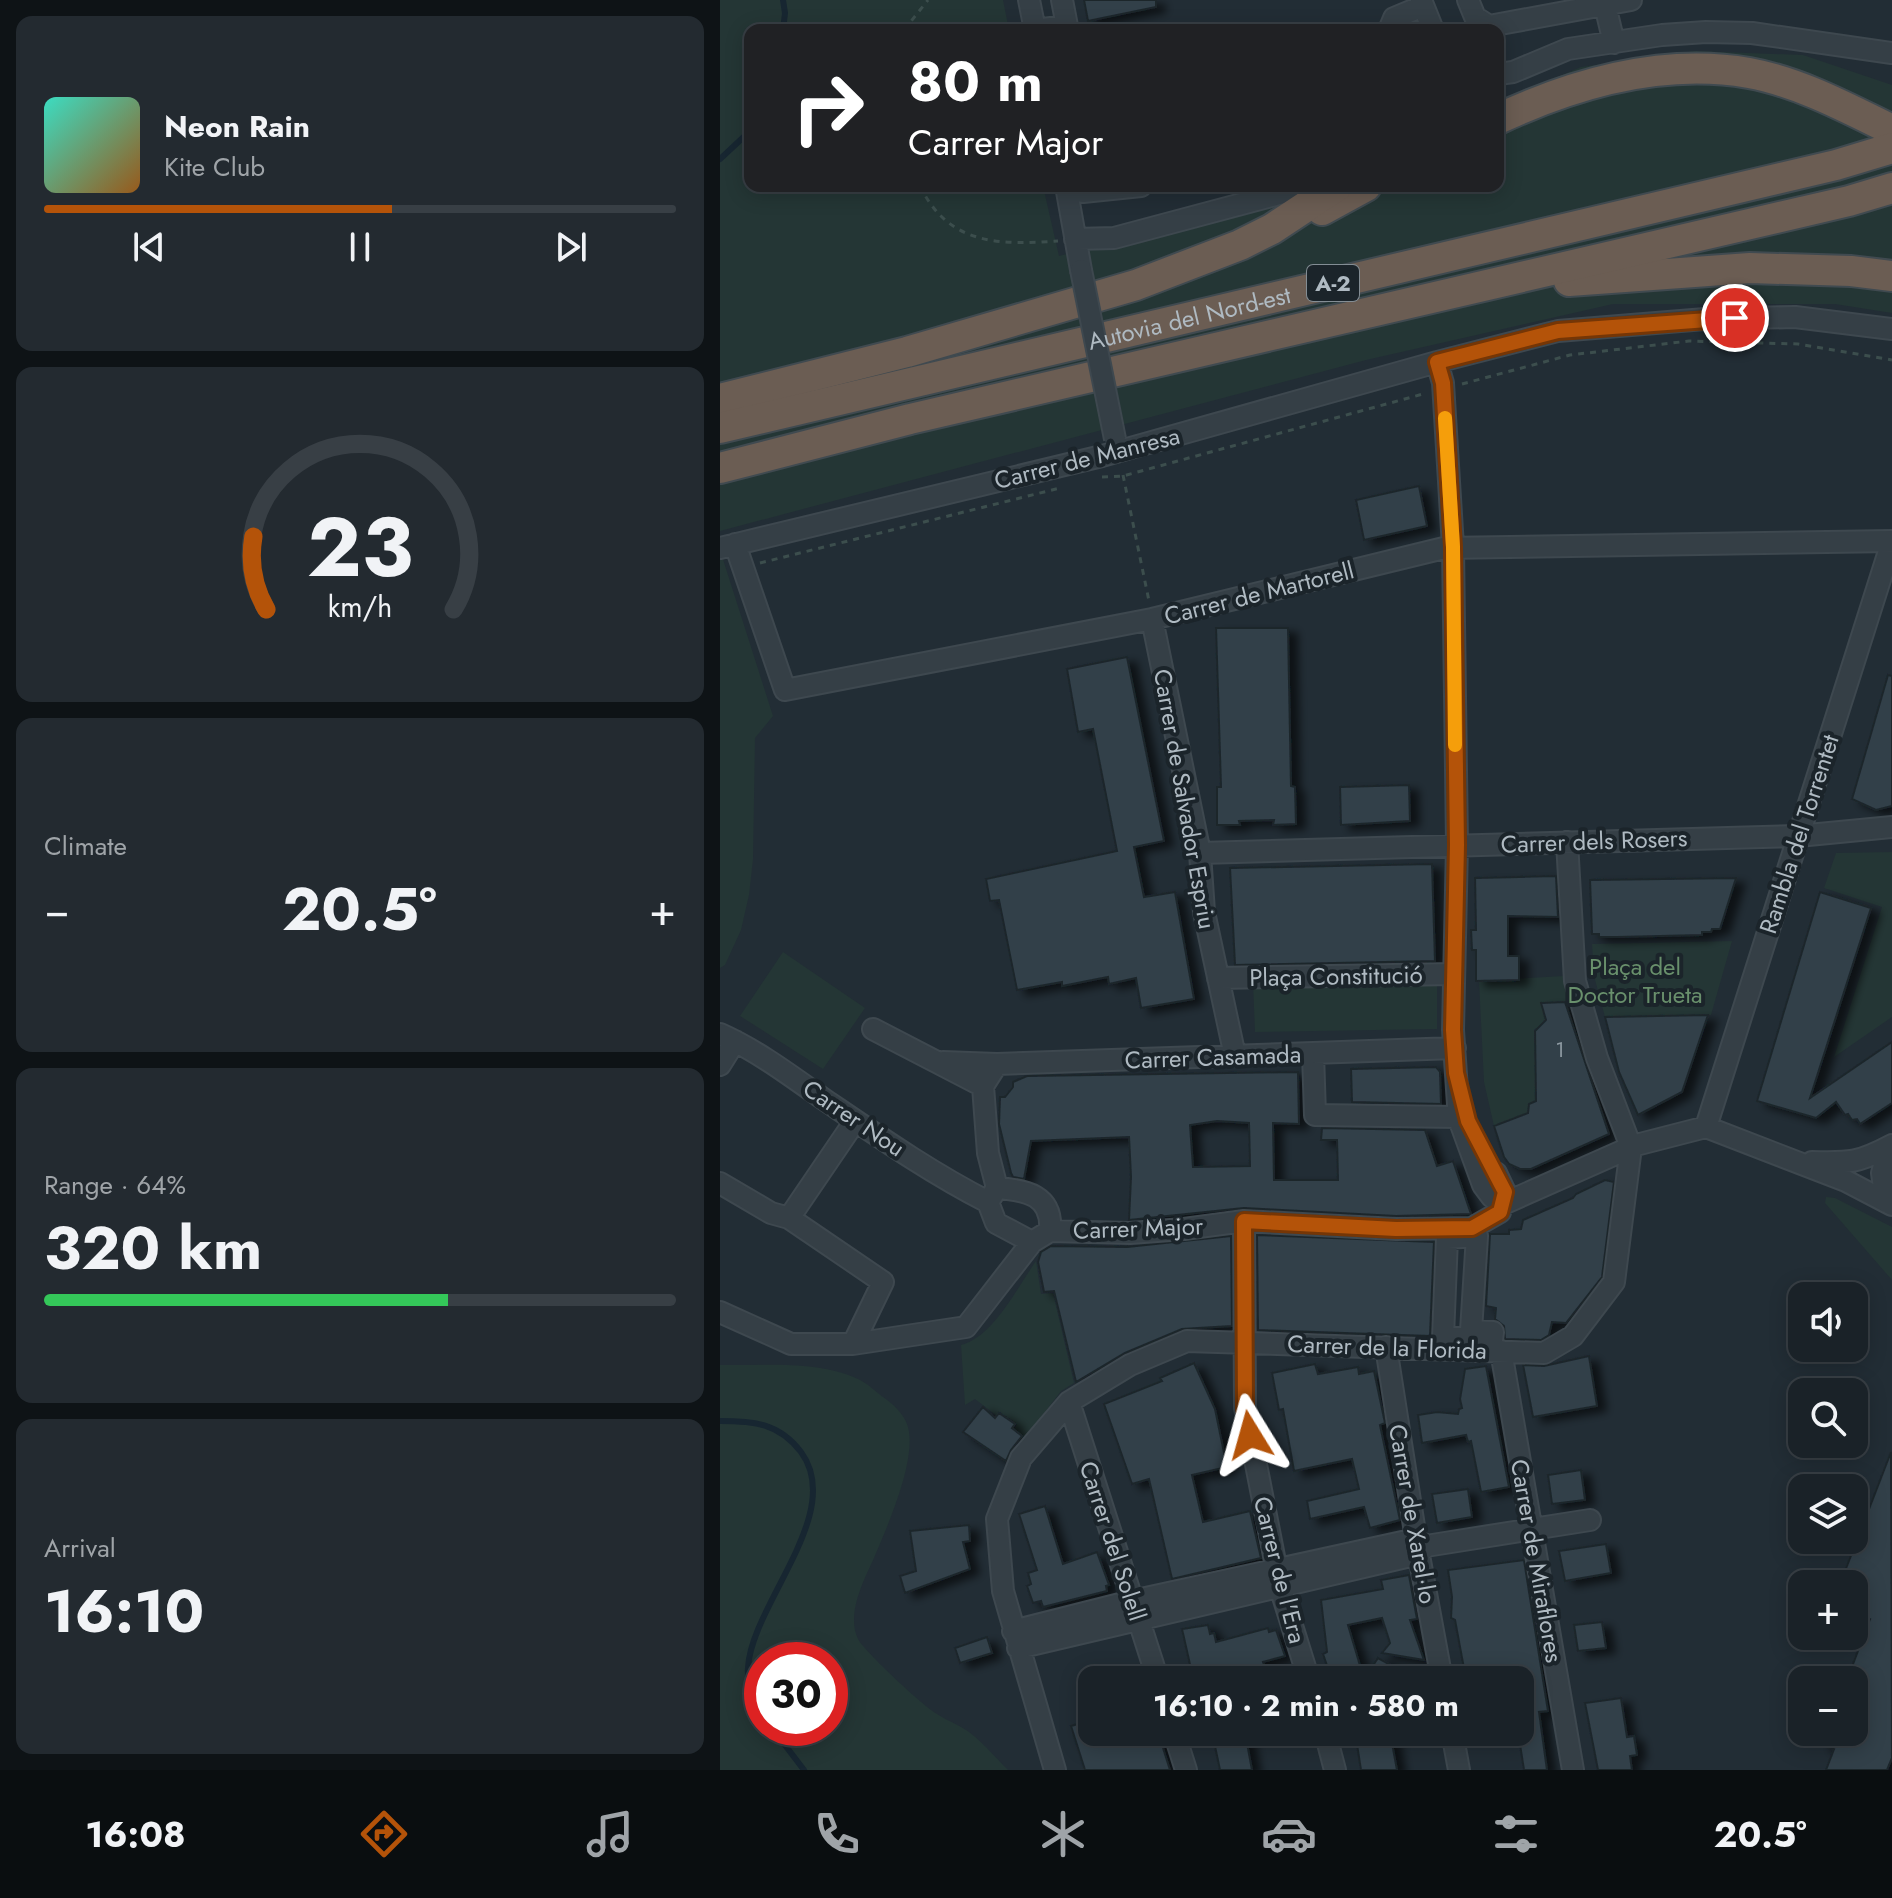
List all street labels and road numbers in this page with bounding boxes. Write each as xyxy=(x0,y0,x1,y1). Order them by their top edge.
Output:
road number: A-2 xyxy=(1307,265,1359,301)
street label: Autovia del Nord-est xyxy=(1084,277,1294,358)
street label: Carrer de Manresa xyxy=(991,418,1183,498)
street label: Carrer de Martorell xyxy=(1160,552,1358,634)
street label: Carrer de Salvador Espriu xyxy=(1145,666,1225,932)
street label: Rambla del Torrentet xyxy=(1750,730,1848,938)
street label: Carrer dels Rosers xyxy=(1500,820,1688,862)
street label: Plaça Constitució xyxy=(1249,957,1423,995)
street label: Carrer Casamada xyxy=(1124,1036,1302,1078)
street label: Carrer Nou xyxy=(796,1071,912,1165)
street label: Carrer Major xyxy=(1072,1208,1204,1248)
street label: Carrer de la Florida xyxy=(1287,1326,1487,1368)
street label: Carrer de Xarel·lo xyxy=(1380,1422,1446,1606)
street label: Carrer del Solell xyxy=(1071,1457,1155,1625)
street label: Carrer de Miraflores xyxy=(1502,1457,1572,1665)
street label: Carrer de l'Era xyxy=(1245,1493,1315,1647)

